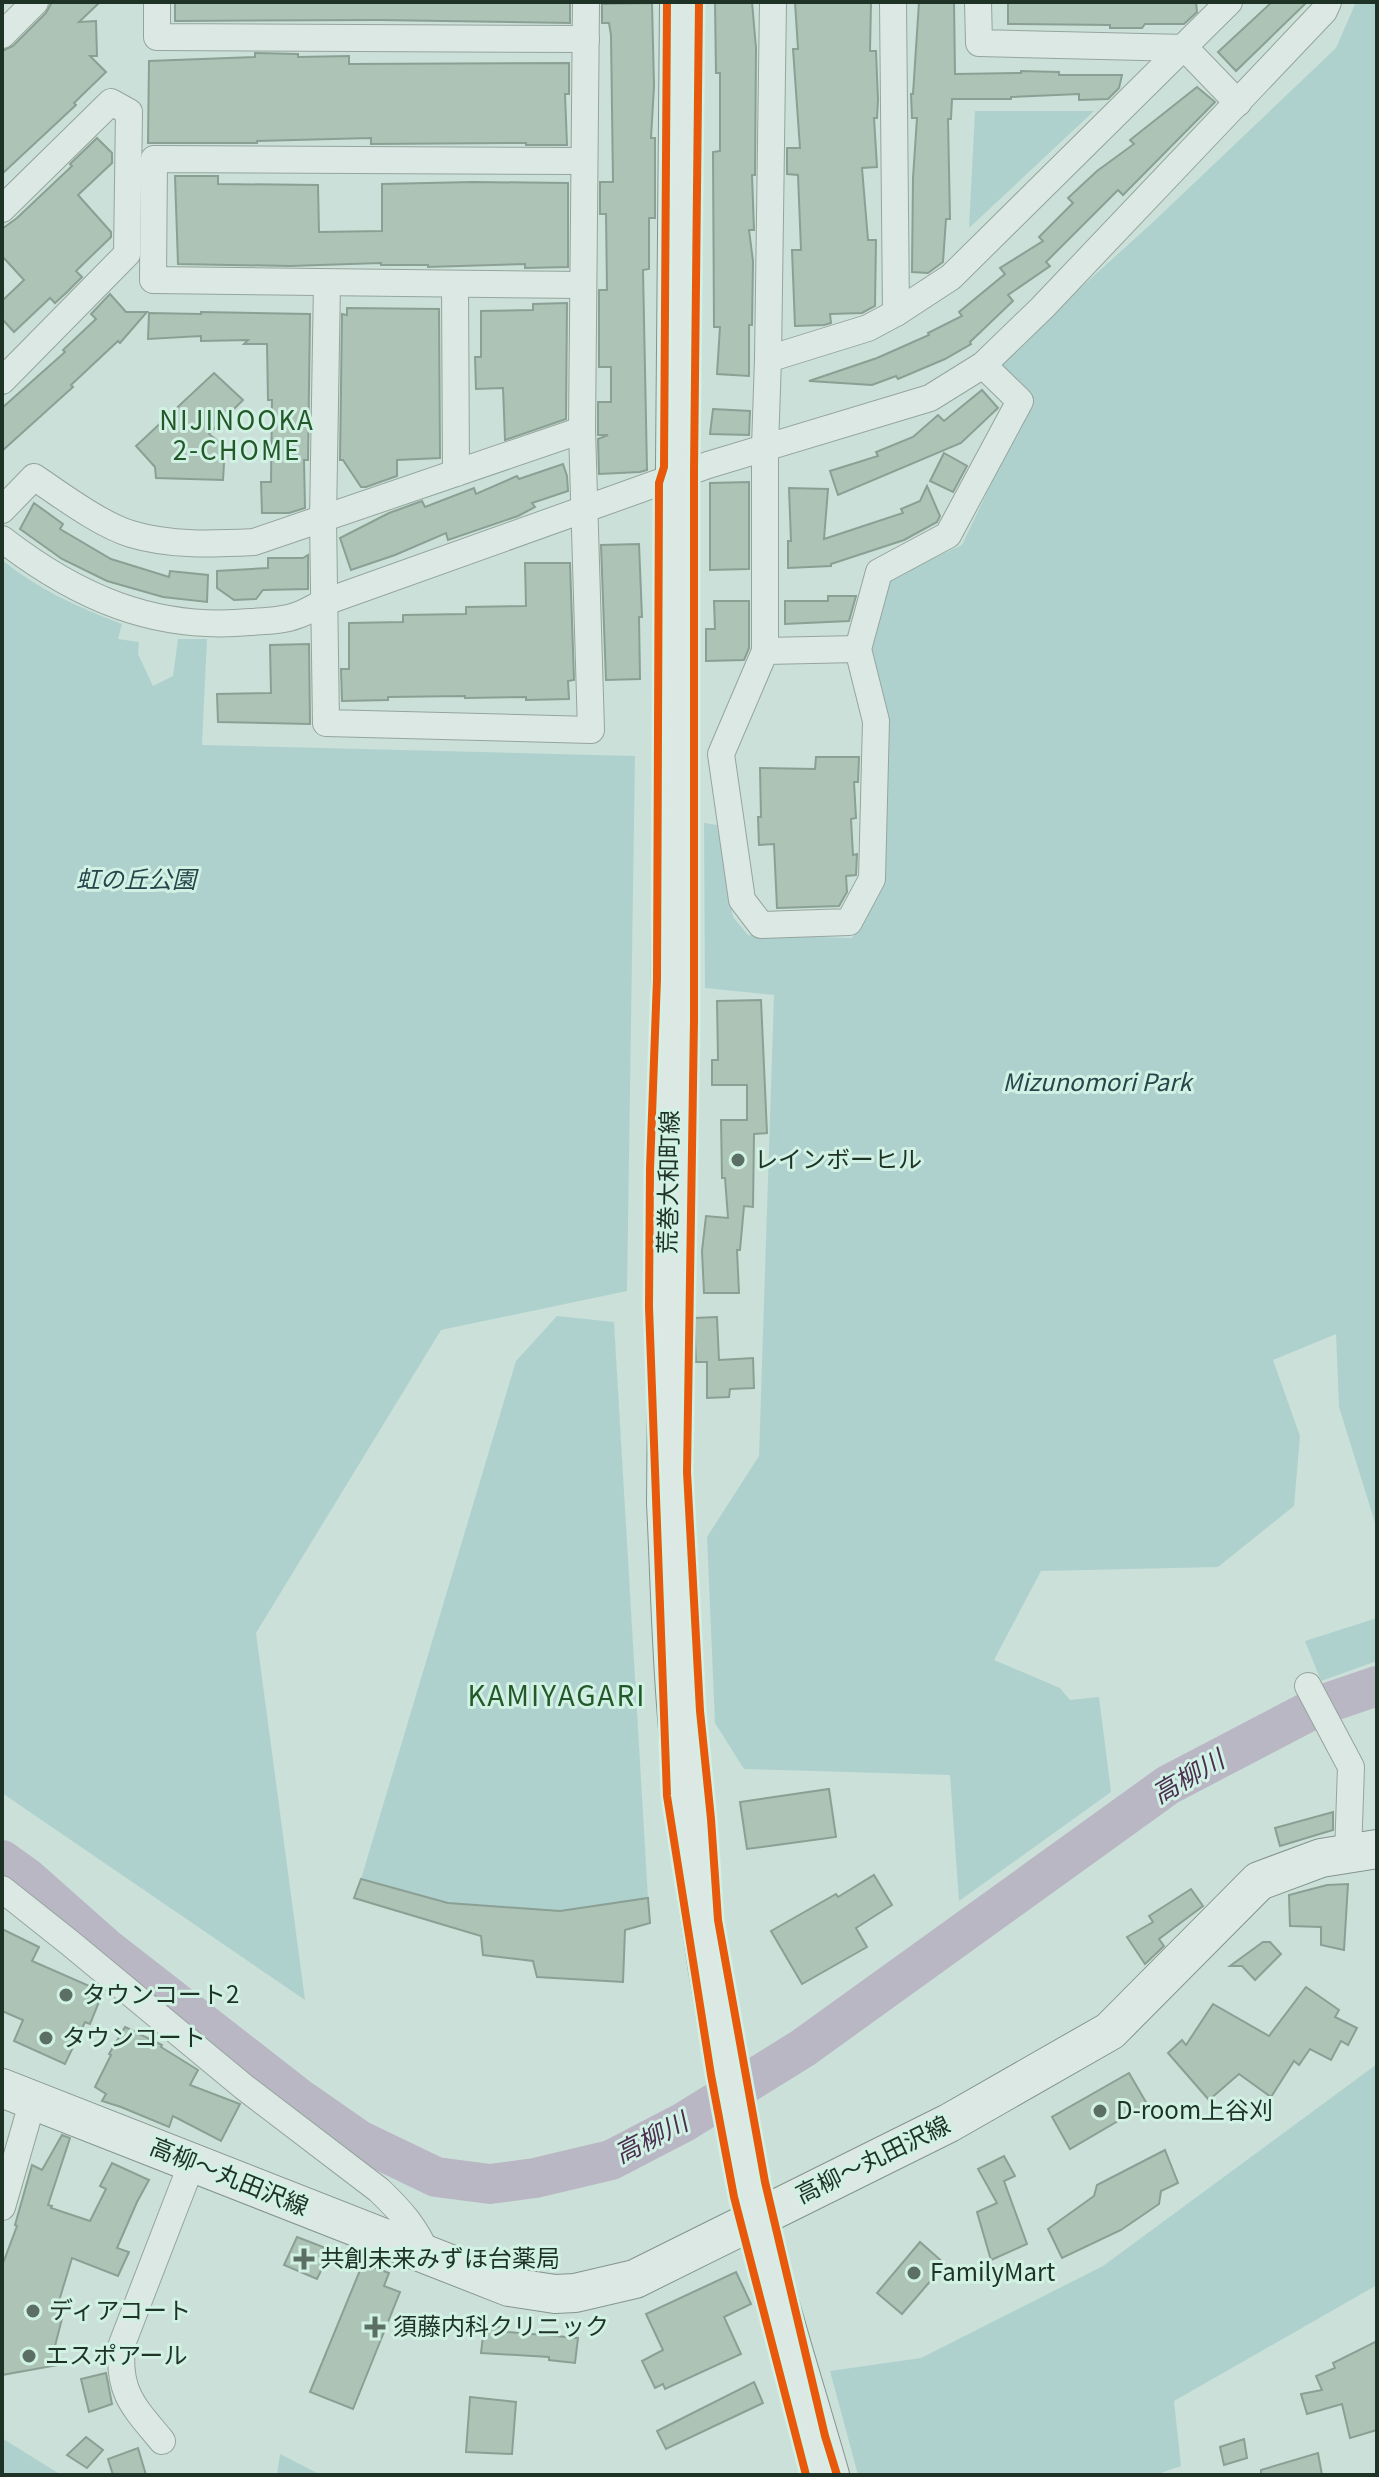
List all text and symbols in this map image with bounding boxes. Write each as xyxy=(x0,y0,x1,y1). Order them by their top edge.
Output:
district label: NIJINOOKA 2-CHOME xyxy=(159,400,315,467)
park label: 虹の丘公園 xyxy=(76,860,199,895)
park label: Mizunomori Park xyxy=(1002,1063,1194,1098)
street label: 荒巻大和町線 xyxy=(648,1110,685,1254)
place label: レインボーヒル xyxy=(754,1140,922,1175)
marker: レインボーヒル xyxy=(729,1151,747,1169)
district label: KAMIYAGARI xyxy=(468,1674,646,1714)
water label: 高柳川 xyxy=(1144,1738,1232,1810)
place label: タウンコート2 xyxy=(82,1975,239,2010)
marker: タウンコート2 xyxy=(57,1986,75,2004)
place label: タウンコート xyxy=(62,2018,206,2053)
marker: タウンコート xyxy=(37,2029,55,2047)
place label: D-room上谷刈 xyxy=(1116,2091,1273,2126)
water label: 高柳川 xyxy=(607,2100,696,2170)
marker: D-room上谷刈 xyxy=(1091,2102,1109,2120)
street label: 高柳～丸田沢線 xyxy=(789,2105,955,2210)
street label: 高柳～丸田沢線 xyxy=(145,2127,314,2222)
place label: 共創未来みずほ台薬局 xyxy=(320,2239,560,2274)
marker: 共創未来みずほ台薬局 xyxy=(295,2250,313,2268)
place label: FamilyMart xyxy=(930,2253,1055,2288)
marker: FamilyMart xyxy=(905,2264,923,2282)
place label: ディアコート xyxy=(49,2291,191,2326)
marker: ディアコート xyxy=(24,2302,42,2320)
place label: 須藤内科クリニック xyxy=(393,2307,609,2342)
marker: 須藤内科クリニック xyxy=(364,2316,386,2338)
place label: エスポアール xyxy=(45,2336,188,2371)
marker: エスポアール xyxy=(20,2347,38,2365)

